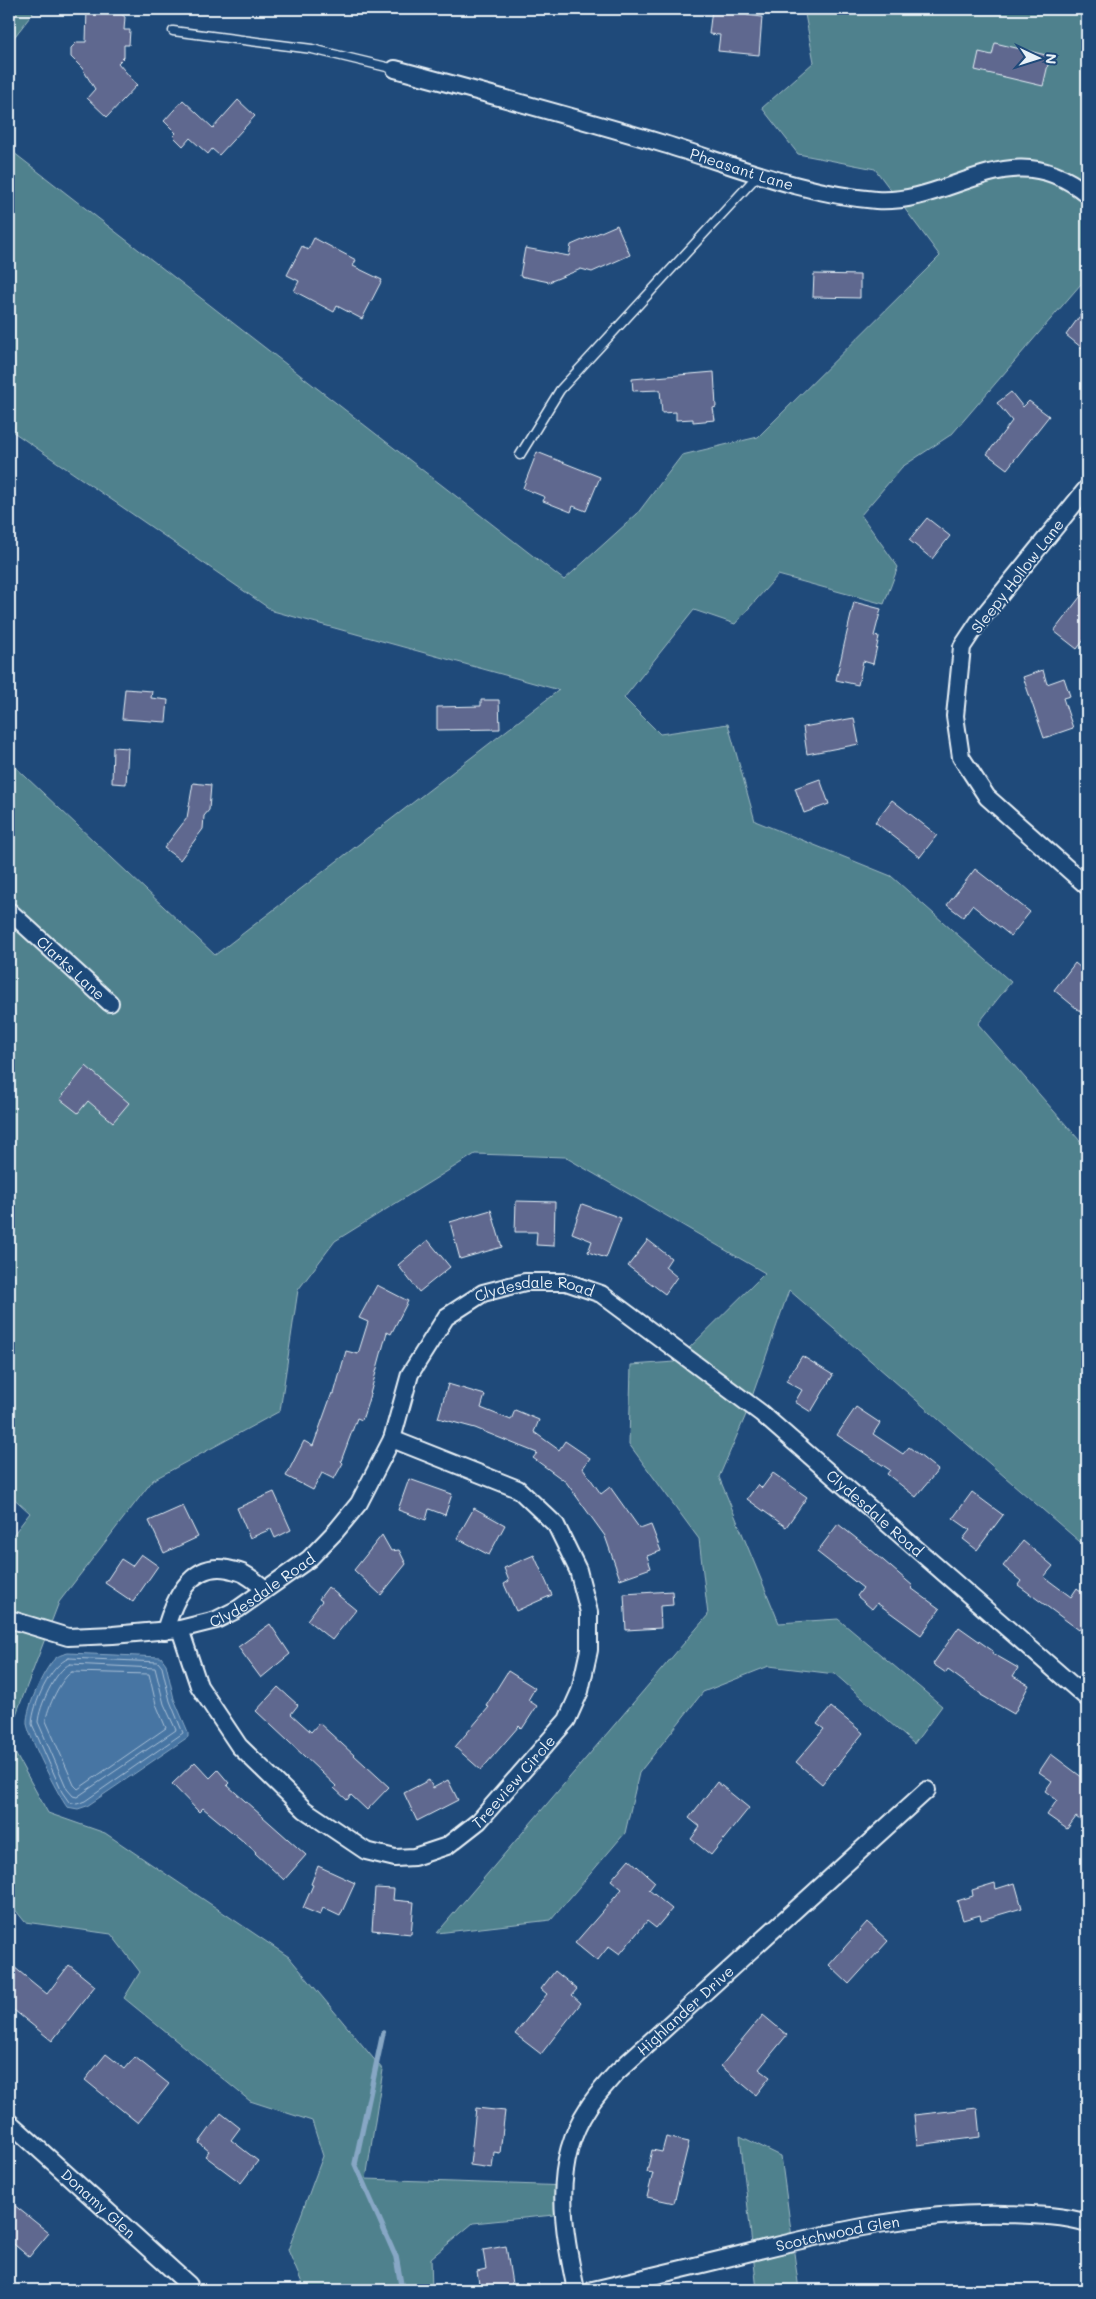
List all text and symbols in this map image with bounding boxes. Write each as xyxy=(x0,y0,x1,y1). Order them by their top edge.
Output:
north arrow xyxy=(1014,32,1064,82)
text: N xyxy=(1042,53,1061,65)
street label: Pheasant Lane xyxy=(687,143,796,194)
street label: Sleepy Hollow Lane xyxy=(966,515,1068,637)
street label: Clarks Lane xyxy=(32,931,110,1004)
street label: Clydesdale Road xyxy=(470,1272,597,1306)
street label: Clydesdale Road xyxy=(822,1465,928,1561)
street label: Clydesdale Road xyxy=(207,1548,319,1631)
street label: Treeview Circle xyxy=(468,1731,559,1833)
street label: Highlander Drive xyxy=(632,1961,738,2059)
street label: Donamy Glen xyxy=(57,2164,140,2242)
street label: Scotchwood Glen xyxy=(774,2211,901,2256)

